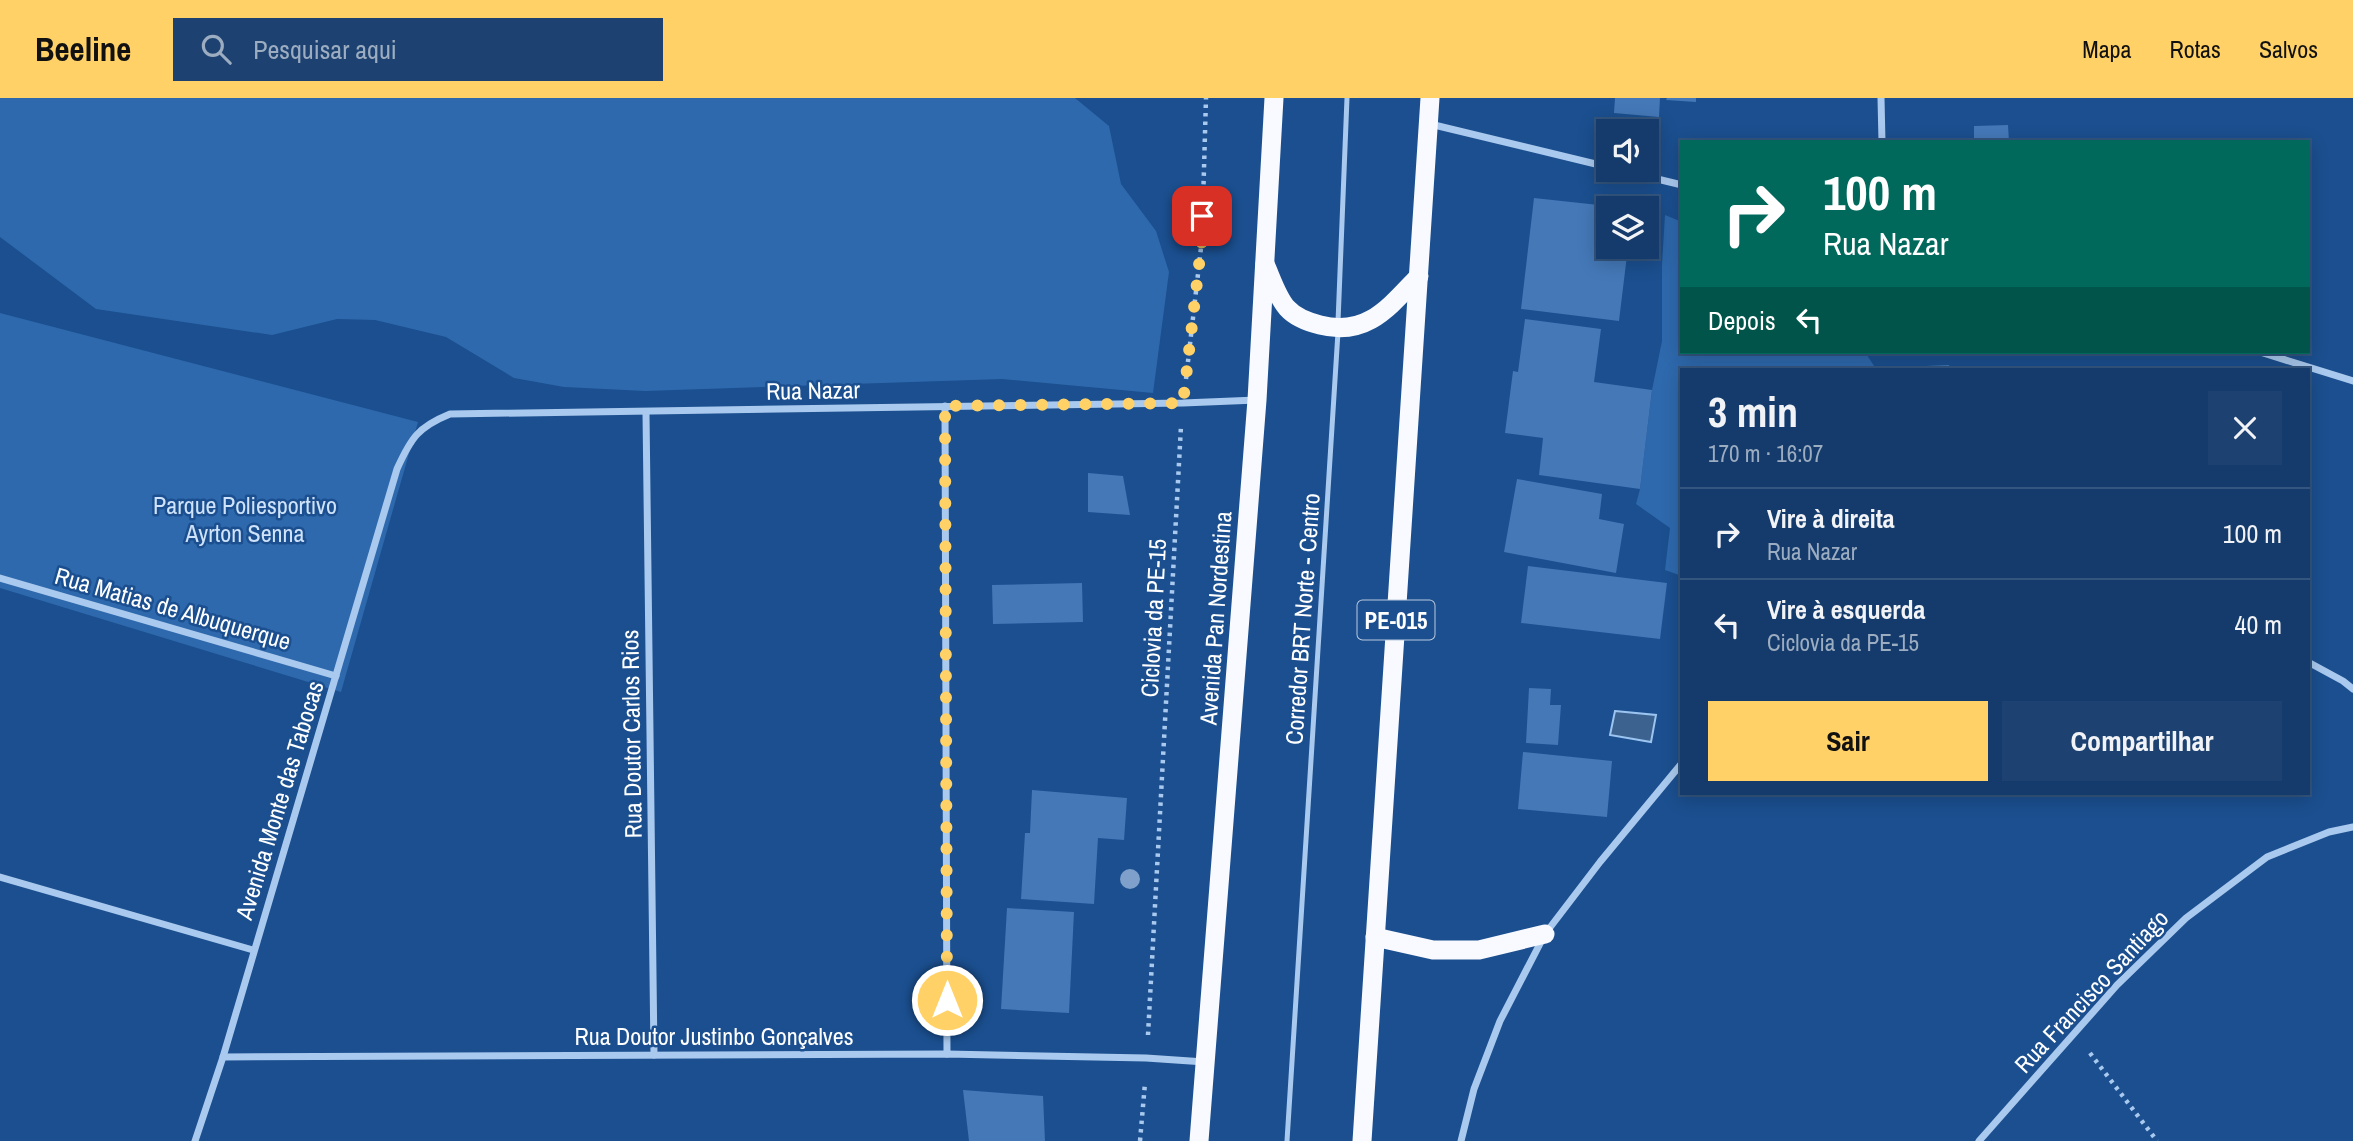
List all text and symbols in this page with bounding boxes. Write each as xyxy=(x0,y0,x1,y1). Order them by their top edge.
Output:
search box xyxy=(173,18,663,81)
text: Beeline xyxy=(35,27,131,71)
icon: search xyxy=(197,30,235,68)
text: Pesquisar aqui xyxy=(253,32,397,67)
text: Mapa xyxy=(2082,33,2132,65)
text: Rotas xyxy=(2170,33,2221,65)
text: Salvos xyxy=(2259,33,2318,65)
map controls xyxy=(1596,119,1659,259)
button: sound xyxy=(1596,119,1659,182)
text: 100 m xyxy=(1823,159,1937,225)
icon: right xyxy=(1708,168,1799,259)
pin xyxy=(1172,186,1232,246)
button: layers xyxy=(1596,196,1659,259)
icon: arrive xyxy=(1183,197,1221,235)
text: Rua Nazar xyxy=(1823,222,1948,265)
icon: left xyxy=(1790,301,1828,339)
text: Depois xyxy=(1708,303,1776,338)
street label: Rua Nazar xyxy=(766,373,861,407)
text: 3 min xyxy=(1708,384,1798,440)
button: close xyxy=(2208,391,2282,465)
text: 170 m · 16:07 xyxy=(1708,438,1823,469)
park label: Parque Poliesportivo Ayrton Senna xyxy=(153,489,337,549)
street label: Corredor BRT Norte - Centro xyxy=(1277,492,1327,746)
text: Vire à direita xyxy=(1767,501,1895,536)
street label: Avenida Pan Nordestina xyxy=(1192,510,1238,727)
icon: right xyxy=(1708,515,1746,553)
text: 100 m xyxy=(2223,516,2282,551)
text: Rua Nazar xyxy=(1767,536,1857,567)
street label: Ciclovia da PE-15 xyxy=(1133,538,1173,698)
street label: Rua Matias de Albuquerque xyxy=(51,559,295,657)
text: Vire à esquerda xyxy=(1767,592,1925,627)
road number: PE-015 xyxy=(1358,600,1434,640)
icon: left xyxy=(1708,606,1746,644)
text: 40 m xyxy=(2235,607,2282,642)
text: Ciclovia da PE-15 xyxy=(1767,627,1919,658)
street label: Rua Doutor Carlos Rios xyxy=(613,629,649,839)
street label: Avenida Monte das Tabocas xyxy=(227,677,331,924)
button: Sair xyxy=(1708,701,1988,781)
button: Compartilhar xyxy=(2002,701,2282,781)
street label: Rua Francisco Santiago xyxy=(2007,902,2175,1080)
position arrow xyxy=(910,963,984,1037)
street label: Rua Doutor Justinbo Gonçalves xyxy=(575,1020,853,1052)

